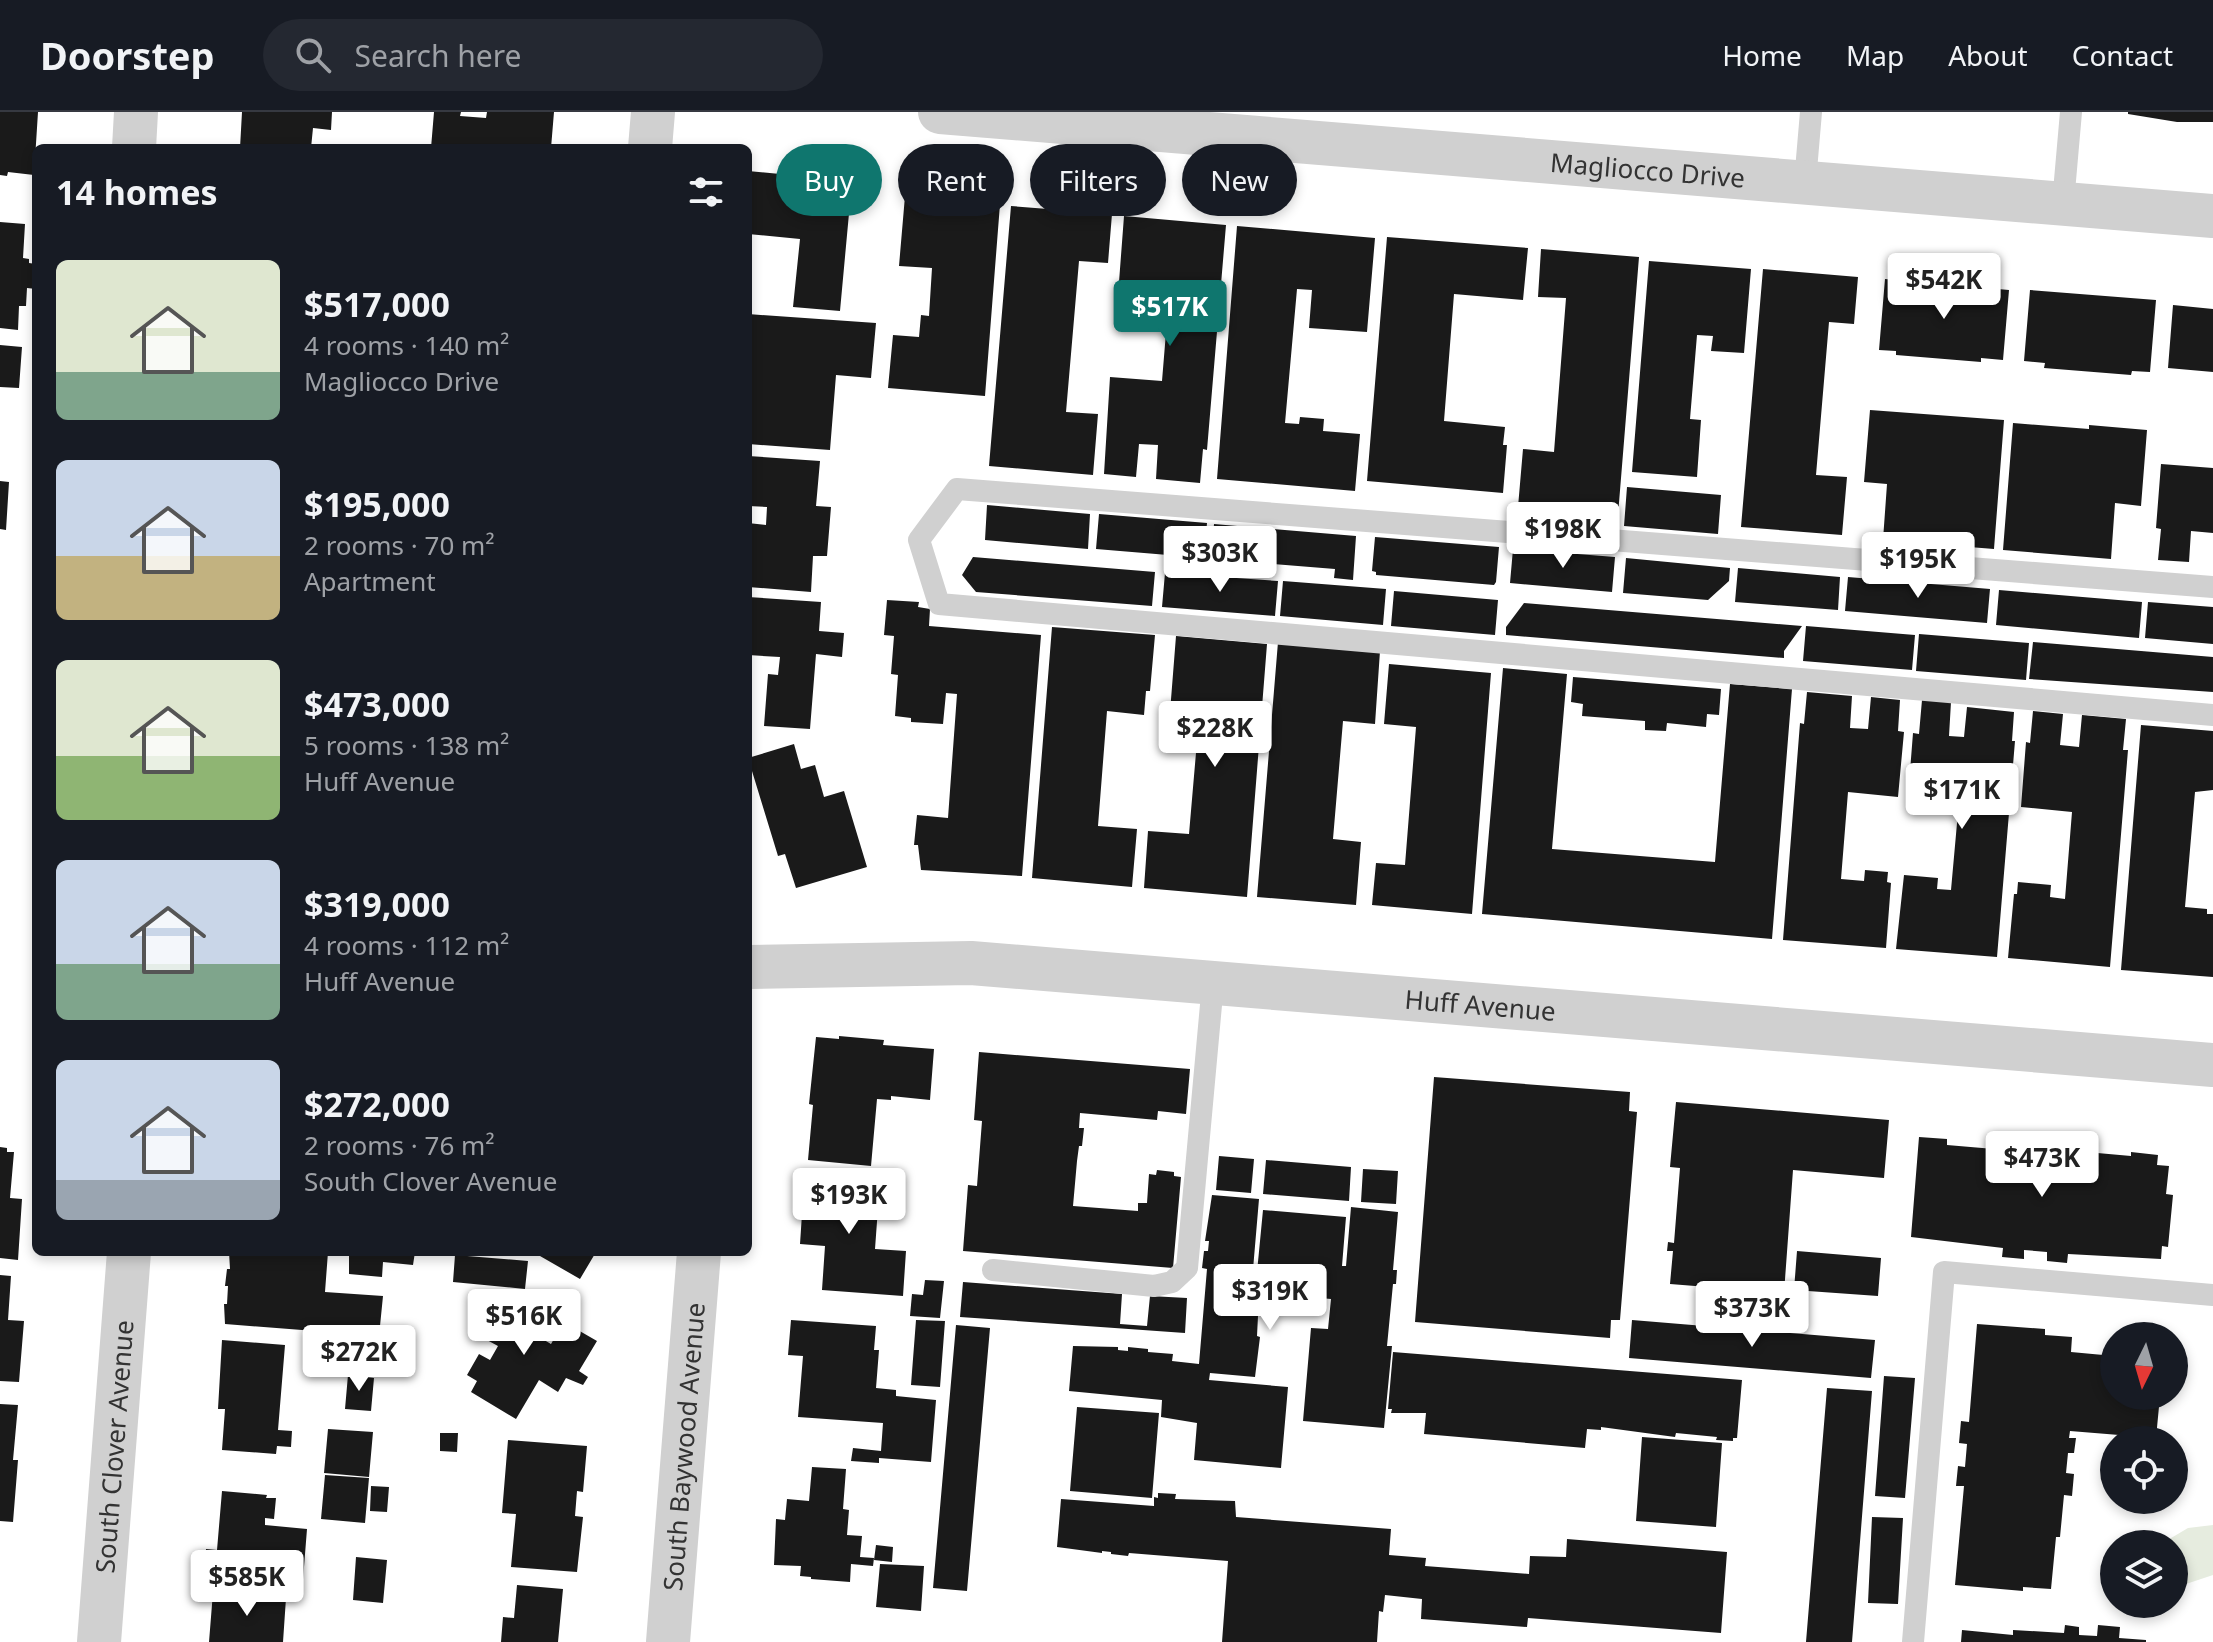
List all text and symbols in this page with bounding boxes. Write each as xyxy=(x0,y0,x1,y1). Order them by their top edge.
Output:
search box xyxy=(263,19,823,91)
text: Doorstep xyxy=(40,29,215,81)
icon: search xyxy=(291,33,335,77)
text: Search here xyxy=(355,35,522,76)
text: Home xyxy=(1722,36,1802,74)
text: Map xyxy=(1846,36,1904,74)
text: About xyxy=(1948,36,2028,74)
text: Contact xyxy=(2072,36,2173,74)
chip: Buy xyxy=(776,144,882,216)
chip: Rent xyxy=(898,144,1014,216)
chip: Filters xyxy=(1030,144,1166,216)
chip: New xyxy=(1182,144,1297,216)
street label: Magliocco Drive xyxy=(1549,144,1746,196)
text: 14 homes xyxy=(56,169,218,215)
icon: filters xyxy=(684,170,728,214)
pin: $542K xyxy=(1888,253,2000,321)
text: $542K xyxy=(1906,261,1982,297)
pin: $517K xyxy=(1114,280,1226,348)
text: $517,000 xyxy=(304,281,450,327)
text: $517K xyxy=(1132,288,1208,324)
icon: home xyxy=(120,292,216,388)
text: 4 rooms · 140 m² xyxy=(304,327,509,363)
text: Magliocco Drive xyxy=(304,363,499,399)
text: $195,000 xyxy=(304,481,450,527)
icon: home xyxy=(120,492,216,588)
pin: $198K xyxy=(1507,502,1619,570)
text: $198K xyxy=(1525,510,1601,546)
pin: $303K xyxy=(1164,526,1276,594)
text: 2 rooms · 70 m² xyxy=(304,527,494,563)
pin: $195K xyxy=(1862,532,1974,600)
text: $303K xyxy=(1182,534,1258,570)
text: $195K xyxy=(1880,540,1956,576)
text: Apartment xyxy=(304,563,436,599)
text: $473,000 xyxy=(304,681,450,727)
icon: home xyxy=(120,692,216,788)
pin: $228K xyxy=(1159,701,1271,769)
text: $228K xyxy=(1177,709,1253,745)
text: 5 rooms · 138 m² xyxy=(304,727,509,763)
text: Huff Avenue xyxy=(304,763,455,799)
pin: $171K xyxy=(1906,763,2018,831)
text: $171K xyxy=(1924,771,2000,807)
text: $319,000 xyxy=(304,881,450,927)
icon: home xyxy=(120,892,216,988)
text: 4 rooms · 112 m² xyxy=(304,927,509,963)
text: Huff Avenue xyxy=(304,963,455,999)
street label: Huff Avenue xyxy=(1403,981,1557,1029)
text: $272,000 xyxy=(304,1081,450,1127)
icon: home xyxy=(120,1092,216,1188)
text: 2 rooms · 76 m² xyxy=(304,1127,494,1163)
pin: $473K xyxy=(1986,1131,2098,1199)
text: $473K xyxy=(2004,1139,2080,1175)
text: South Clover Avenue xyxy=(304,1163,557,1199)
pin: $193K xyxy=(793,1168,905,1236)
text: $193K xyxy=(811,1176,887,1212)
pin: $319K xyxy=(1214,1264,1326,1332)
text: $319K xyxy=(1232,1272,1308,1308)
pin: $373K xyxy=(1696,1281,1808,1349)
pin: $516K xyxy=(468,1289,580,1357)
text: $373K xyxy=(1714,1289,1790,1325)
text: $516K xyxy=(486,1297,562,1333)
street label: South Baywood Avenue xyxy=(654,1301,713,1592)
street label: South Clover Avenue xyxy=(86,1319,142,1574)
north arrow xyxy=(2100,1322,2188,1410)
map controls xyxy=(2100,1322,2188,1618)
pin: $272K xyxy=(303,1325,415,1393)
text: $272K xyxy=(321,1333,397,1369)
button: locate xyxy=(2100,1426,2188,1514)
button: layers xyxy=(2100,1530,2188,1618)
pin: $585K xyxy=(191,1550,303,1618)
text: $585K xyxy=(209,1558,285,1594)

